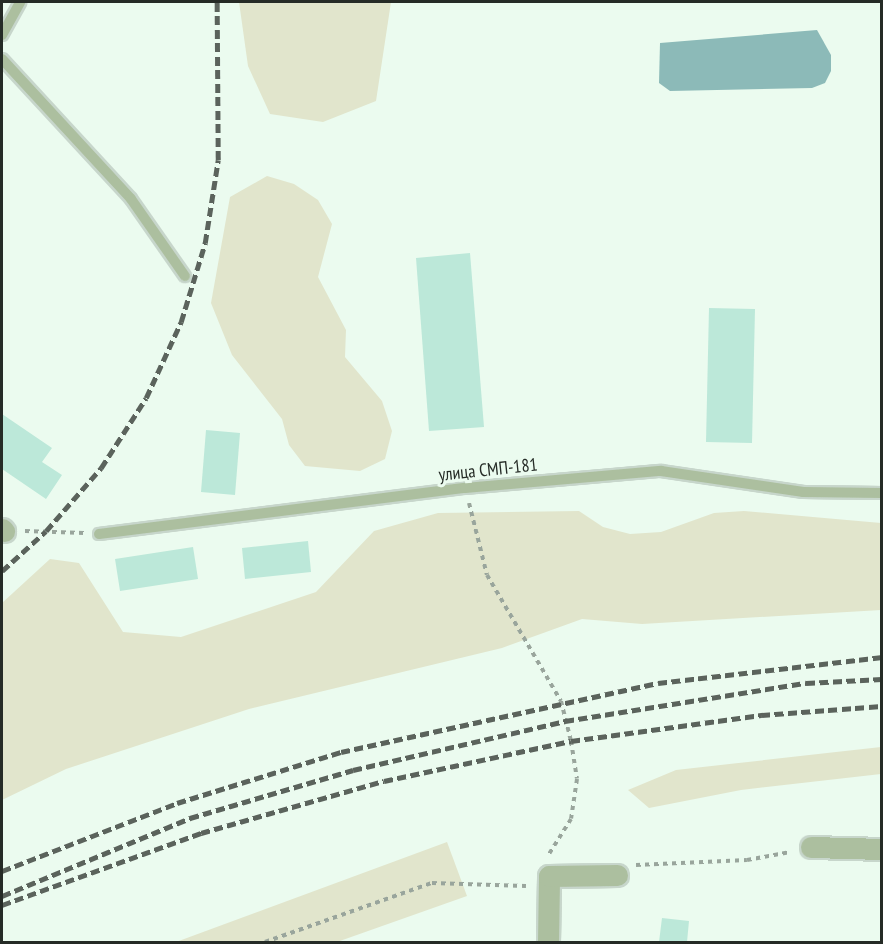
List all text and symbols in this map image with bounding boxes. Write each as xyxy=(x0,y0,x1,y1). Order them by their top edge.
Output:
street label: улица СМП-181 xyxy=(437,454,539,486)

